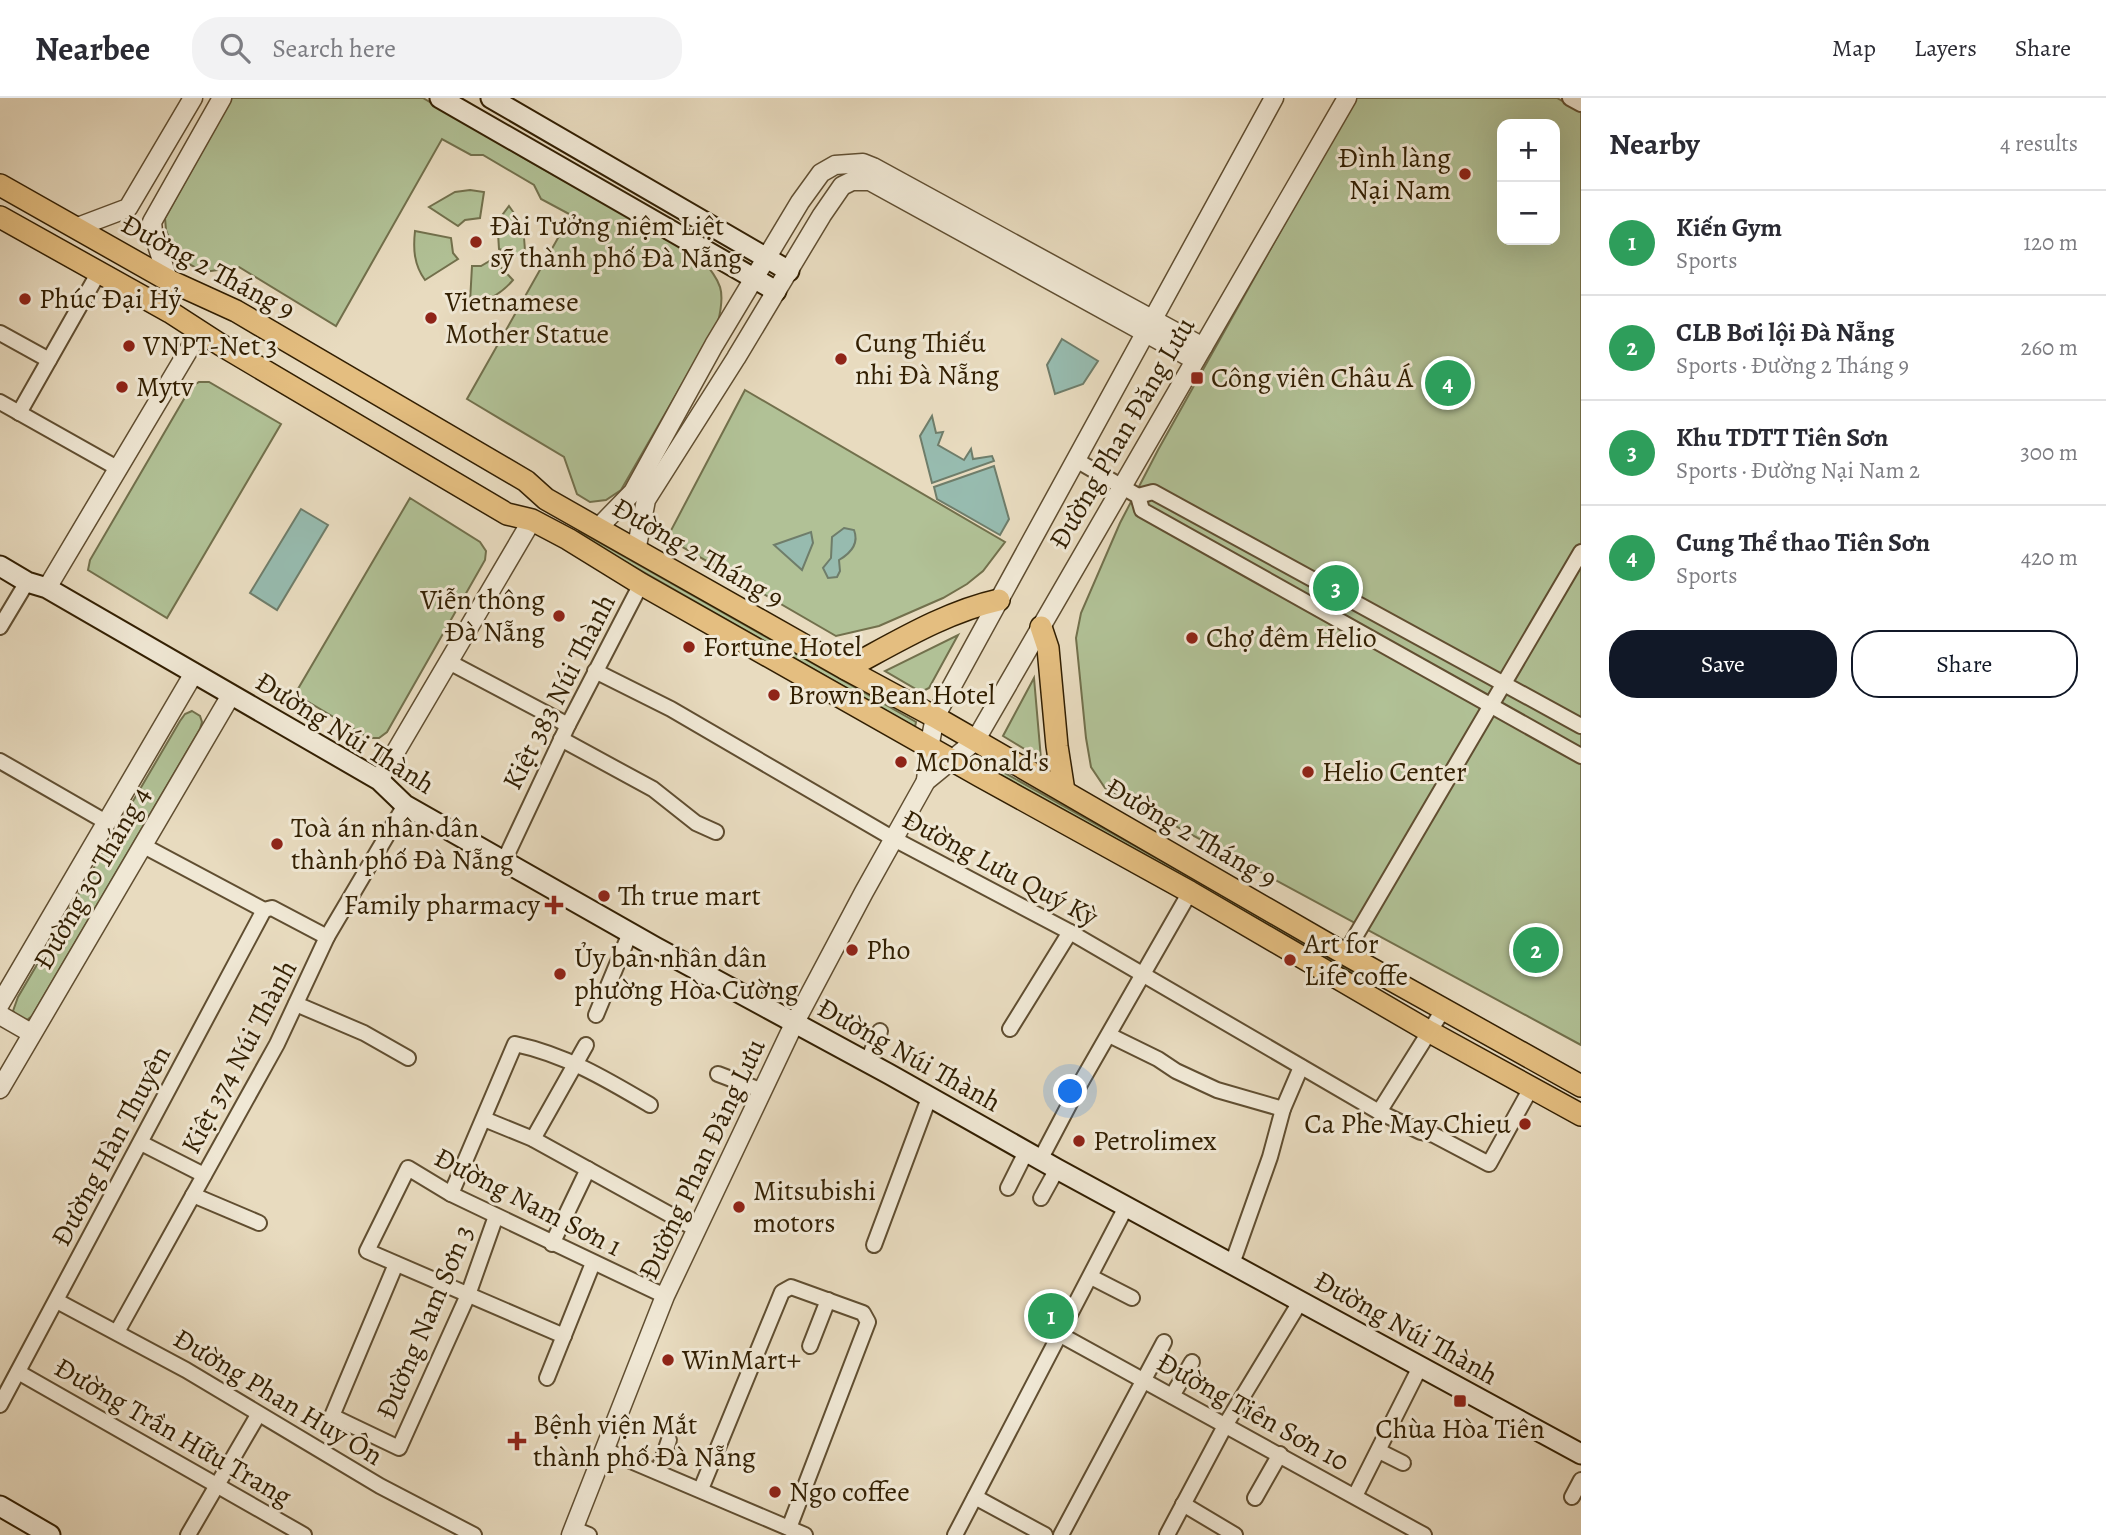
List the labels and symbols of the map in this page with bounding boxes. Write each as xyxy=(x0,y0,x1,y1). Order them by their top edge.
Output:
place label: Đình làng Nại Nam xyxy=(1338,139,1451,209)
marker: Đình làng Nại Nam xyxy=(1457,166,1473,182)
street label: Đường 2 Tháng 9 xyxy=(114,205,302,329)
place label: Đài Tưởng niệm Liệt sỹ thành phố Đà Nẵng xyxy=(490,207,742,277)
marker: Đài Tưởng niệm Liệt sỹ thành phố Đà Nẵng xyxy=(468,234,484,250)
place label: Phúc Đại Hỷ xyxy=(39,280,182,318)
place label: Vietnamese Mother Statue xyxy=(444,283,609,353)
marker: Phúc Đại Hỷ xyxy=(17,291,33,307)
street label: Đường Phan Đăng Lưu xyxy=(1040,309,1204,556)
marker: Vietnamese Mother Statue xyxy=(423,310,439,326)
place label: Cung Thiếu nhi Đà Nẵng xyxy=(855,324,999,394)
place label: VNPT-Net 3 xyxy=(142,327,277,365)
marker: VNPT-Net 3 xyxy=(121,338,137,354)
marker: Cung Thiếu nhi Đà Nẵng xyxy=(833,351,849,367)
pin: 4 xyxy=(1425,357,1471,409)
place label: Công viên Châu Á xyxy=(1211,359,1414,397)
place label: Mytv xyxy=(136,368,194,406)
marker: Công viên Châu Á xyxy=(1189,370,1205,386)
marker: Mytv xyxy=(114,379,130,395)
street label: Đường 2 Tháng 9 xyxy=(605,489,791,617)
pin: 3 xyxy=(1313,562,1359,614)
place label: Viễn thông Đà Nẵng xyxy=(419,581,545,651)
street label: Kiệt 383 Núi Thành xyxy=(493,588,625,796)
marker: Viễn thông Đà Nẵng xyxy=(551,608,567,624)
place label: Chợ đêm Helio xyxy=(1206,619,1377,657)
place label: Fortune Hotel xyxy=(703,628,862,666)
marker: Chợ đêm Helio xyxy=(1184,630,1200,646)
marker: Fortune Hotel xyxy=(681,639,697,655)
street label: Đường Núi Thành xyxy=(248,663,442,803)
place label: Brown Bean Hotel xyxy=(788,676,995,714)
marker: Brown Bean Hotel xyxy=(766,687,782,703)
place label: McDonald's xyxy=(915,743,1049,781)
place label: Helio Center xyxy=(1322,753,1467,791)
marker: McDonald's xyxy=(893,754,909,770)
marker: Helio Center xyxy=(1300,764,1316,780)
street label: Đường 2 Tháng 9 xyxy=(1098,769,1284,897)
street label: Đường 30 Tháng 4 xyxy=(24,780,160,976)
street label: Đường Lưu Quý Kỳ xyxy=(895,800,1105,936)
place label: Toà án nhân dân thành phố Đà Nẵng xyxy=(291,809,514,879)
marker: Toà án nhân dân thành phố Đà Nẵng xyxy=(269,836,285,852)
place label: Th true mart xyxy=(618,877,761,915)
place label: Family pharmacy xyxy=(344,886,541,924)
marker: Th true mart xyxy=(596,888,612,904)
marker: Family pharmacy xyxy=(546,897,562,913)
pin: 2 xyxy=(1513,924,1559,976)
place label: Art for Life coffe xyxy=(1303,925,1408,995)
place label: Pho xyxy=(866,931,910,969)
place label: Ủy ban nhân dân phường Hòa Cường xyxy=(574,939,799,1009)
marker: Pho xyxy=(844,942,860,958)
marker: Art for Life coffe xyxy=(1282,952,1298,968)
street label: Kiệt 374 Núi Thành xyxy=(172,953,306,1160)
marker: Ủy ban nhân dân phường Hòa Cường xyxy=(552,966,568,982)
street label: Đường Núi Thành xyxy=(810,989,1008,1121)
street label: Đường Phan Đăng Lưu xyxy=(629,1032,775,1286)
street label: Đường Hàn Thuyên xyxy=(42,1039,180,1253)
your location xyxy=(1053,1074,1087,1108)
place label: Ca Phe May Chieu xyxy=(1304,1105,1512,1143)
marker: Ca Phe May Chieu xyxy=(1517,1116,1533,1132)
place label: Petrolimex xyxy=(1093,1122,1217,1160)
marker: Petrolimex xyxy=(1071,1133,1087,1149)
street label: Đường Nam Sơn 1 xyxy=(428,1138,628,1266)
place label: Mitsubishi motors xyxy=(753,1172,876,1242)
marker: Mitsubishi motors xyxy=(731,1199,747,1215)
street label: Đường Nam Sơn 3 xyxy=(367,1219,483,1425)
street label: Đường Núi Thành xyxy=(1307,1262,1505,1394)
pin: 1 xyxy=(1028,1290,1074,1342)
street label: Đường Phan Huy Ôn xyxy=(166,1319,390,1475)
place label: WinMart+ xyxy=(681,1341,801,1379)
street label: Đường Tiên Sơn 10 xyxy=(1150,1343,1356,1481)
street label: Đường Trần Hữu Trang xyxy=(47,1348,299,1516)
marker: WinMart+ xyxy=(660,1352,676,1368)
marker: Chùa Hòa Tiên xyxy=(1452,1393,1468,1409)
place label: Bệnh viện Mắt thành phố Đà Nẵng xyxy=(533,1406,756,1476)
place label: Chùa Hòa Tiên xyxy=(1375,1410,1545,1448)
marker: Bệnh viện Mắt thành phố Đà Nẵng xyxy=(507,1431,527,1451)
place label: Ngo coffee xyxy=(789,1473,910,1511)
marker: Ngo coffee xyxy=(767,1484,783,1500)

